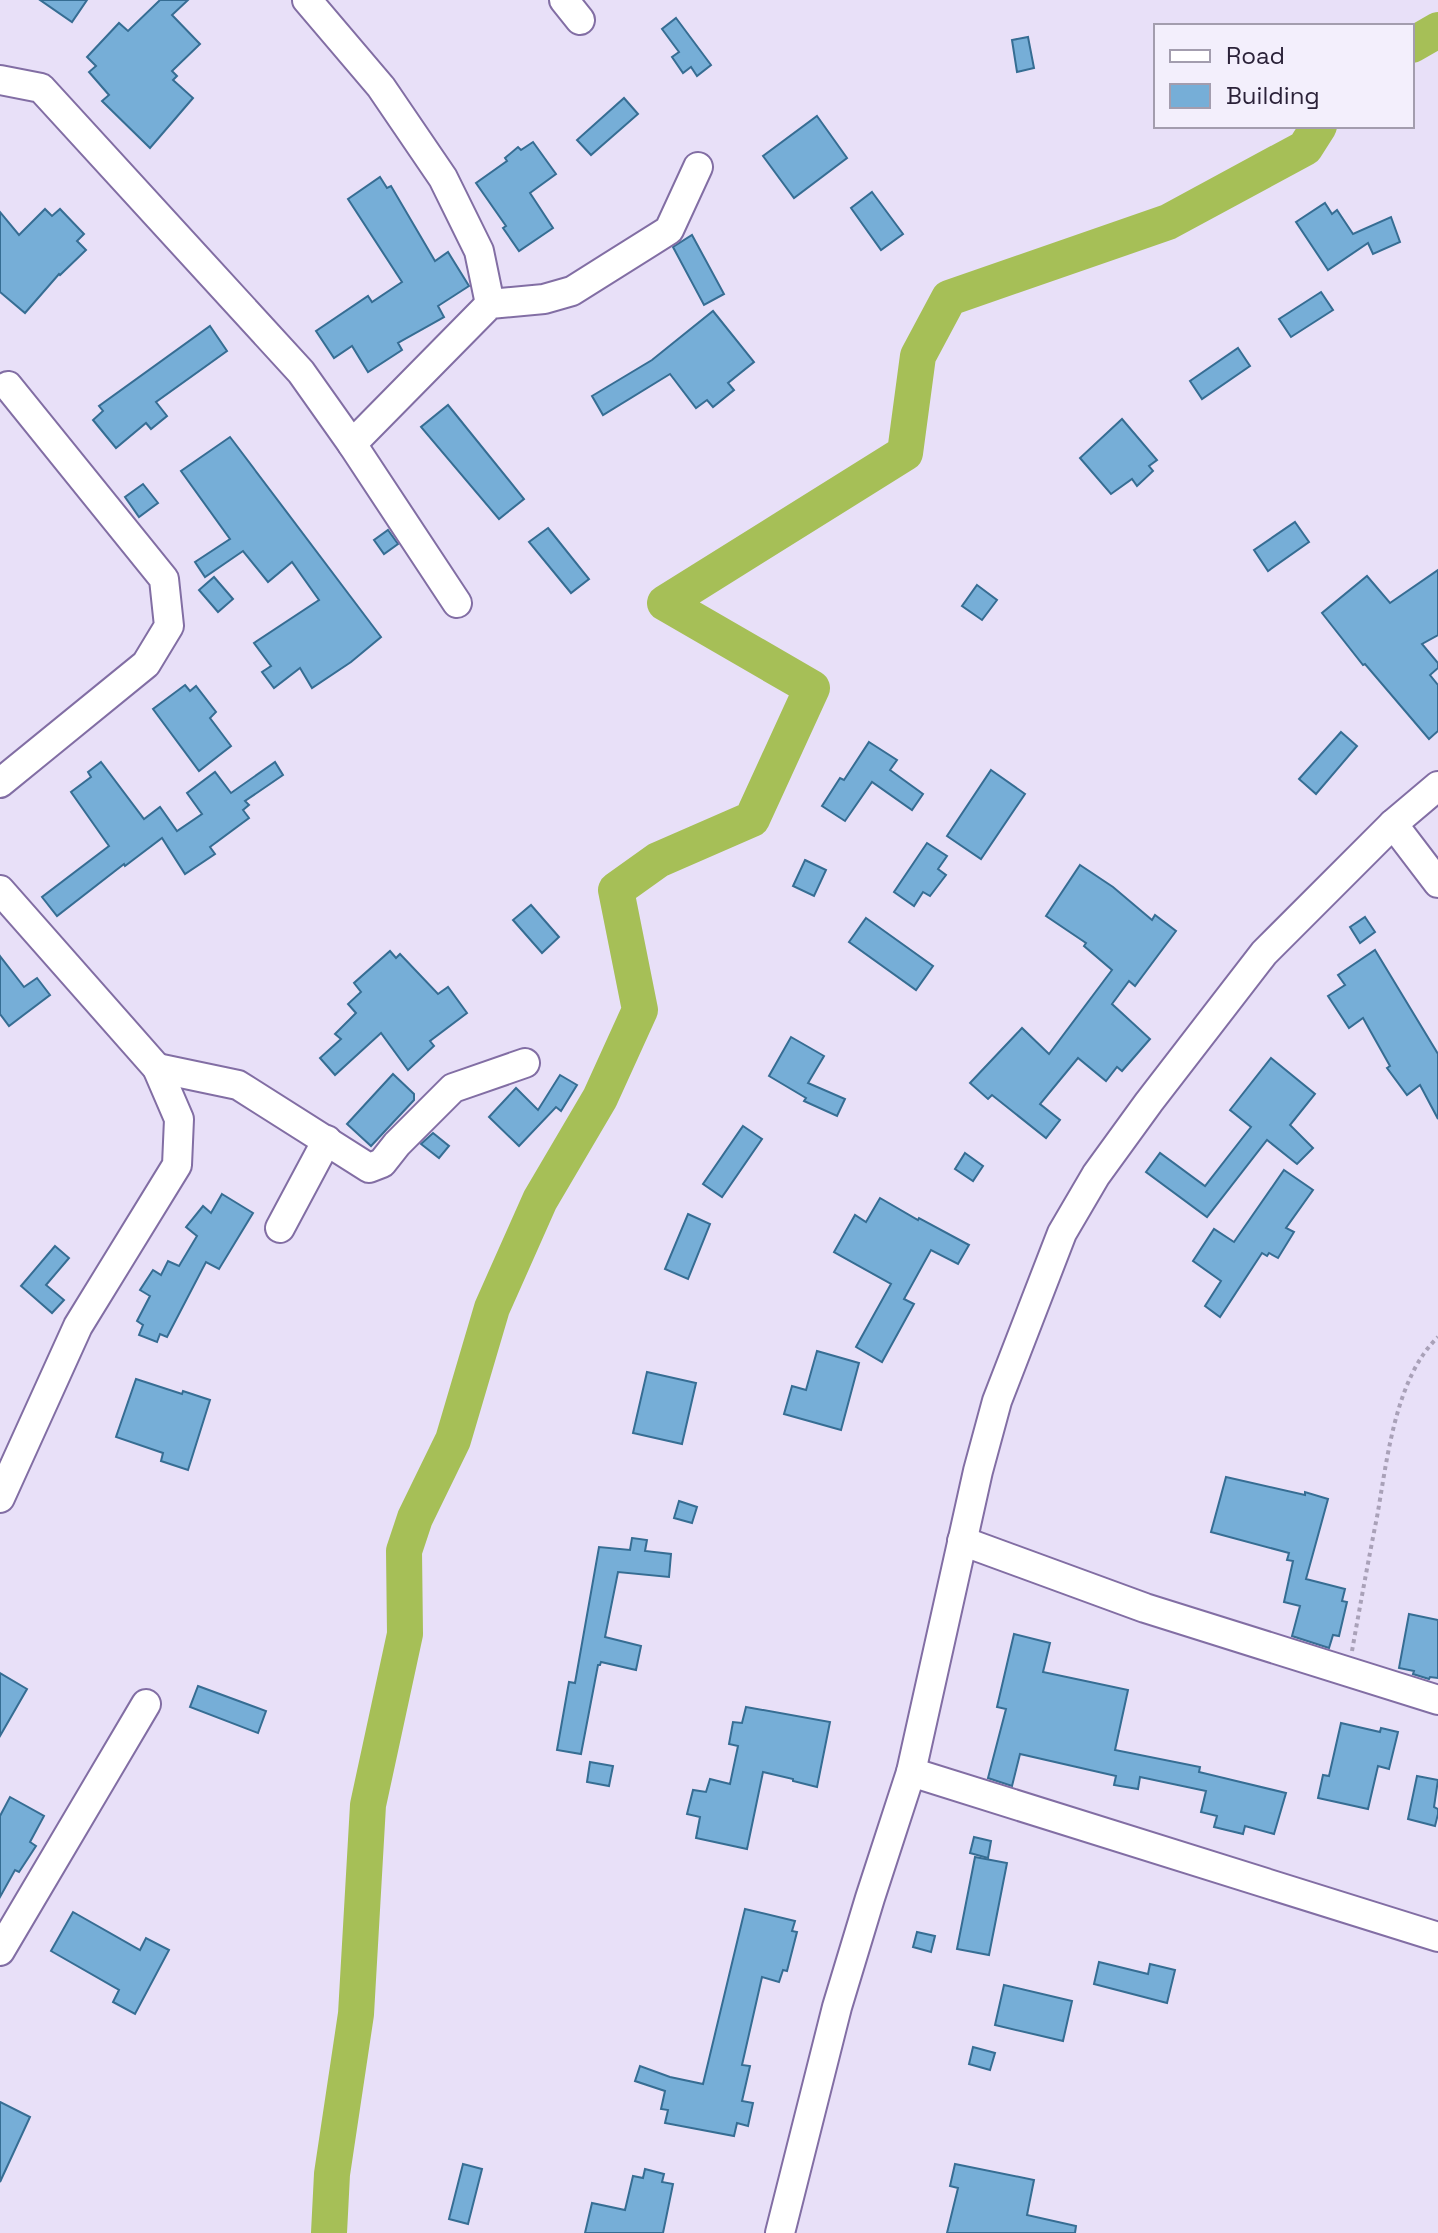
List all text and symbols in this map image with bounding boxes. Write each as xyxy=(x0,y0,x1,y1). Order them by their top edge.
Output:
legend xyxy=(1154,24,1414,128)
text: Road xyxy=(1226,40,1285,71)
text: Building xyxy=(1226,80,1320,111)

